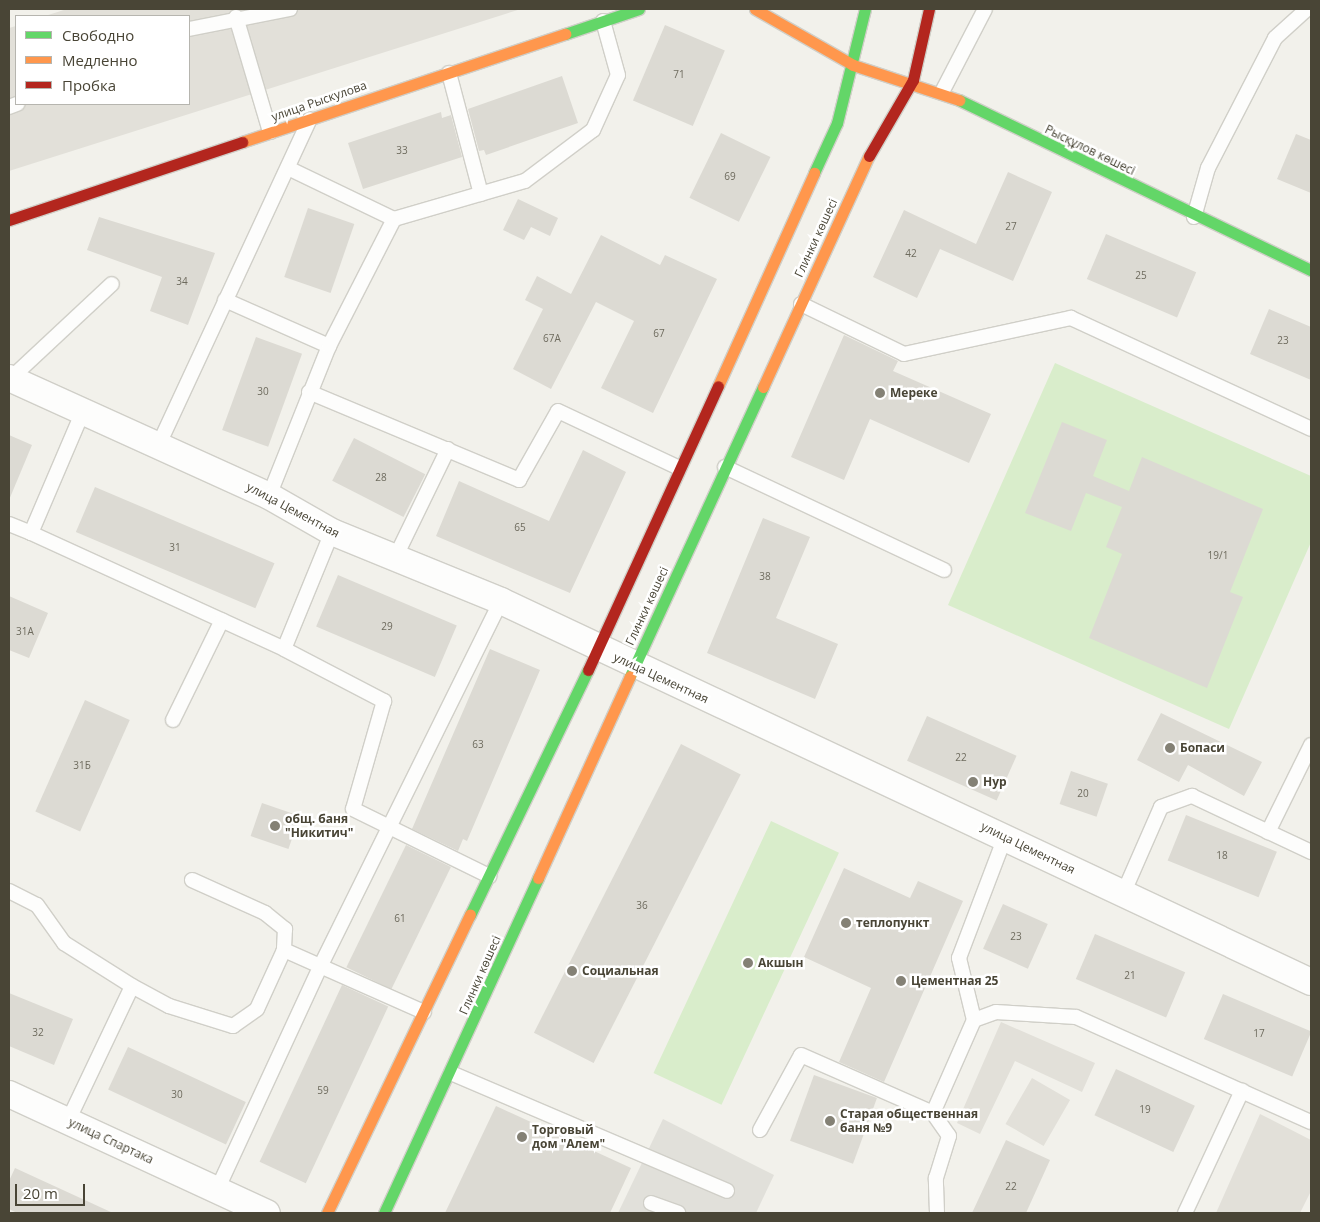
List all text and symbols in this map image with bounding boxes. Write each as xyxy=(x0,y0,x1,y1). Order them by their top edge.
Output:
legend xyxy=(15,15,190,105)
text: Свободно xyxy=(62,25,134,45)
text: Медленно xyxy=(62,50,138,70)
house number: 71 xyxy=(673,69,685,81)
text: Пробка xyxy=(62,75,116,95)
street label: улица Рыскулова xyxy=(269,78,369,124)
street label: Рысқұлов көшесі xyxy=(1043,122,1137,178)
house number: 33 xyxy=(396,145,408,157)
house number: 69 xyxy=(724,171,736,183)
street label: Глинки көшесі xyxy=(792,196,840,280)
house number: 27 xyxy=(1005,221,1017,233)
house number: 42 xyxy=(905,248,917,260)
house number: 25 xyxy=(1135,270,1147,282)
house number: 34 xyxy=(176,276,188,288)
house number: 67 xyxy=(653,328,665,340)
house number: 67А xyxy=(543,333,561,345)
house number: 23 xyxy=(1277,335,1289,347)
house number: 30 xyxy=(257,386,269,398)
place label: Мереке xyxy=(890,386,938,400)
marker: Мереке xyxy=(874,387,886,399)
house number: 28 xyxy=(375,472,387,484)
street label: улица Цементная xyxy=(244,479,342,541)
house number: 65 xyxy=(514,522,526,534)
house number: 31 xyxy=(169,542,181,554)
house number: 19/1 xyxy=(1208,550,1228,562)
street label: Глинки көшесі xyxy=(623,564,671,648)
house number: 38 xyxy=(759,571,771,583)
house number: 29 xyxy=(381,621,393,633)
house number: 31А xyxy=(16,626,34,638)
street label: улица Цементная xyxy=(611,650,711,706)
house number: 63 xyxy=(472,739,484,751)
place label: Бопаси xyxy=(1180,741,1225,755)
marker: Бопаси xyxy=(1164,742,1176,754)
house number: 22 xyxy=(955,752,967,764)
house number: 31Б xyxy=(73,760,91,772)
place label: Нур xyxy=(983,775,1007,789)
marker: Нур xyxy=(967,776,979,788)
house number: 20 xyxy=(1077,788,1089,800)
place label: общ. баня "Никитич" xyxy=(285,812,353,840)
street label: улица Цементная xyxy=(979,819,1077,877)
marker: общ. баня "Никитич" xyxy=(269,820,281,832)
house number: 18 xyxy=(1216,850,1228,862)
house number: 36 xyxy=(636,900,648,912)
house number: 61 xyxy=(394,913,406,925)
place label: теплопункт xyxy=(856,916,929,930)
marker: теплопункт xyxy=(840,917,852,929)
house number: 23 xyxy=(1010,931,1022,943)
street label: Глинки көшесі xyxy=(456,933,504,1017)
place label: Акшын xyxy=(758,956,803,970)
marker: Акшын xyxy=(742,957,754,969)
place label: Социальная xyxy=(582,964,659,978)
marker: Социальная xyxy=(566,965,578,977)
house number: 21 xyxy=(1124,970,1136,982)
place label: Цементная 25 xyxy=(911,974,998,988)
marker: Цементная 25 xyxy=(895,975,907,987)
house number: 32 xyxy=(32,1027,44,1039)
house number: 17 xyxy=(1253,1028,1265,1040)
house number: 59 xyxy=(317,1085,329,1097)
house number: 30 xyxy=(171,1089,183,1101)
house number: 19 xyxy=(1139,1104,1151,1116)
place label: Старая общественная баня №9 xyxy=(840,1107,978,1135)
street label: улица Спартака xyxy=(66,1115,156,1167)
marker: Старая общественная баня №9 xyxy=(824,1115,836,1127)
place label: Торговый дом "Алем" xyxy=(532,1123,605,1151)
marker: Торговый дом "Алем" xyxy=(516,1131,528,1143)
scale bar xyxy=(18,1174,88,1206)
house number: 22 xyxy=(1005,1181,1017,1193)
text: 20 m xyxy=(23,1183,58,1203)

